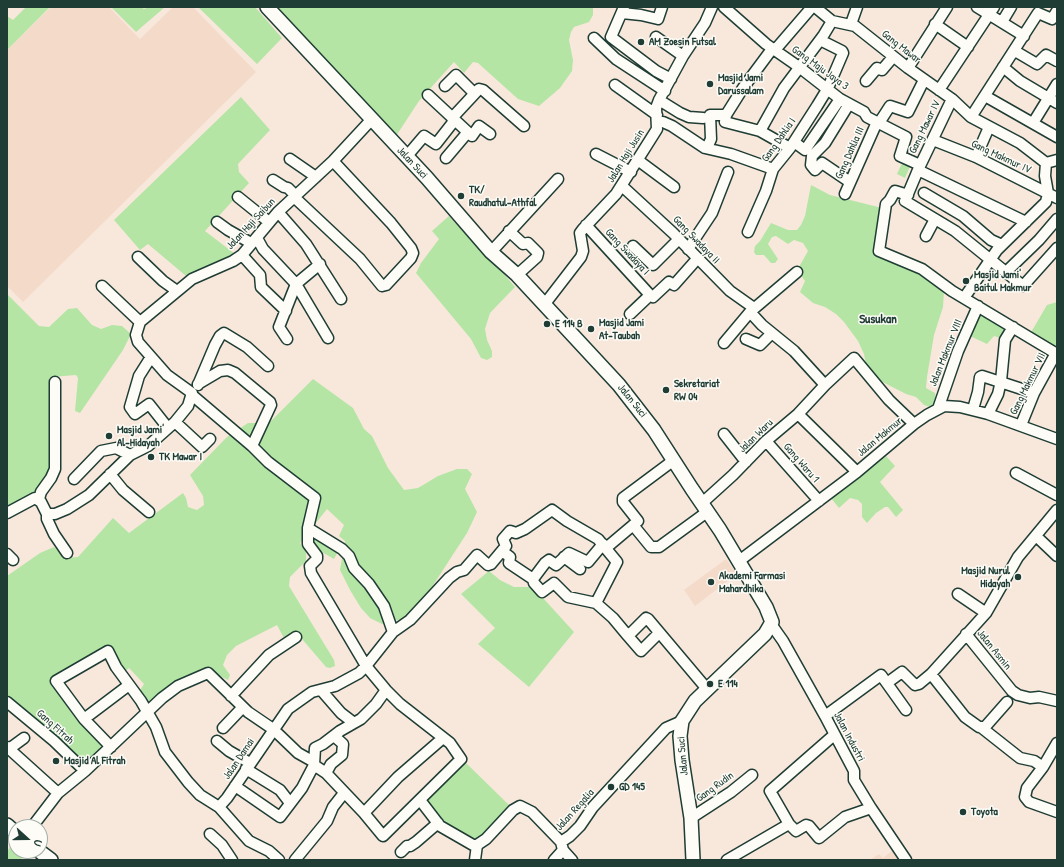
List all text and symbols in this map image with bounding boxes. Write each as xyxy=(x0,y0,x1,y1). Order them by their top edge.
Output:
street label: Gang Mawar xyxy=(879,27,923,67)
place label: AM Zoesin Futsal xyxy=(649,35,716,49)
marker: AM Zoesin Futsal xyxy=(636,37,646,47)
street label: Gang Maju Jaya 3 xyxy=(789,43,851,93)
place label: Masjid Jami Darussalam xyxy=(718,71,764,97)
marker: Masjid Jami Darussalam xyxy=(705,79,715,89)
street label: Gang Mawar IV xyxy=(906,98,944,156)
street label: Gang Dahlia I xyxy=(759,115,799,165)
street label: Gang Dahlia III xyxy=(833,125,867,181)
street label: Jalan Haji Jusin xyxy=(604,127,648,185)
street label: Gang Makmur IV xyxy=(969,137,1033,177)
street label: Jalan Suci xyxy=(394,144,430,182)
place label: TK/ Raudhatul-Athfal xyxy=(469,183,536,209)
marker: TK/ Raudhatul-Athfal xyxy=(456,191,466,201)
street label: Jalan Haji Saibun xyxy=(224,195,278,253)
street label: Gang Swadaya II xyxy=(670,213,722,267)
street label: Gang Swadaya I xyxy=(602,226,652,278)
place label: Masjid Jami' Baitul Makmur xyxy=(974,268,1032,294)
marker: Masjid Jami' Baitul Makmur xyxy=(961,276,971,286)
district label: Susukan xyxy=(859,312,897,328)
place label: Masjid Jami At-Taubah xyxy=(599,316,644,342)
place label: E 114 B xyxy=(555,317,583,331)
street label: Jalan Makmur VIII xyxy=(927,318,965,388)
marker: E 114 B xyxy=(542,319,552,329)
marker: Masjid Jami At-Taubah xyxy=(586,324,596,334)
street label: Gang Makmur VII xyxy=(1007,351,1049,417)
place label: Sekretariat RW 04 xyxy=(674,377,719,403)
street label: Jalan Suci xyxy=(615,382,649,420)
marker: Sekretariat RW 04 xyxy=(661,385,671,395)
street label: Jalan Makmur xyxy=(855,414,905,460)
street label: Jalan Waru xyxy=(736,416,776,456)
place label: Masjid Jami' Al-Hidayah xyxy=(117,423,164,449)
marker: Masjid Jami' Al-Hidayah xyxy=(104,431,114,441)
street label: Gang Waru 1 xyxy=(780,440,822,486)
place label: TK Mawar I xyxy=(159,450,202,464)
marker: TK Mawar I xyxy=(146,452,156,462)
place label: Masjid Nurul Hidayah xyxy=(961,564,1010,590)
place label: Akademi Farmasi Mahardhika xyxy=(719,569,786,595)
marker: Masjid Nurul Hidayah xyxy=(1013,572,1023,582)
marker: Akademi Farmasi Mahardhika xyxy=(706,577,716,587)
street label: Jalan Asmin xyxy=(974,627,1014,673)
place label: E 114 xyxy=(718,677,738,691)
marker: E 114 xyxy=(705,679,715,689)
street label: Gang Fitrah xyxy=(34,707,76,747)
street label: Jalan Industri xyxy=(830,710,868,764)
street label: Jalan Damai xyxy=(220,736,258,782)
street label: Jalan Suci xyxy=(675,736,691,776)
place label: Masjid Al Fitrah xyxy=(64,754,125,768)
marker: Masjid Al Fitrah xyxy=(51,756,61,766)
street label: Gang Rudin xyxy=(694,769,736,805)
place label: GD 145 xyxy=(619,780,645,794)
marker: GD 145 xyxy=(606,782,616,792)
street label: Jalan Regalia xyxy=(553,786,597,834)
place label: Toyota xyxy=(971,805,998,819)
marker: Toyota xyxy=(958,807,968,817)
north arrow xyxy=(8,819,48,859)
text: U xyxy=(31,838,46,848)

